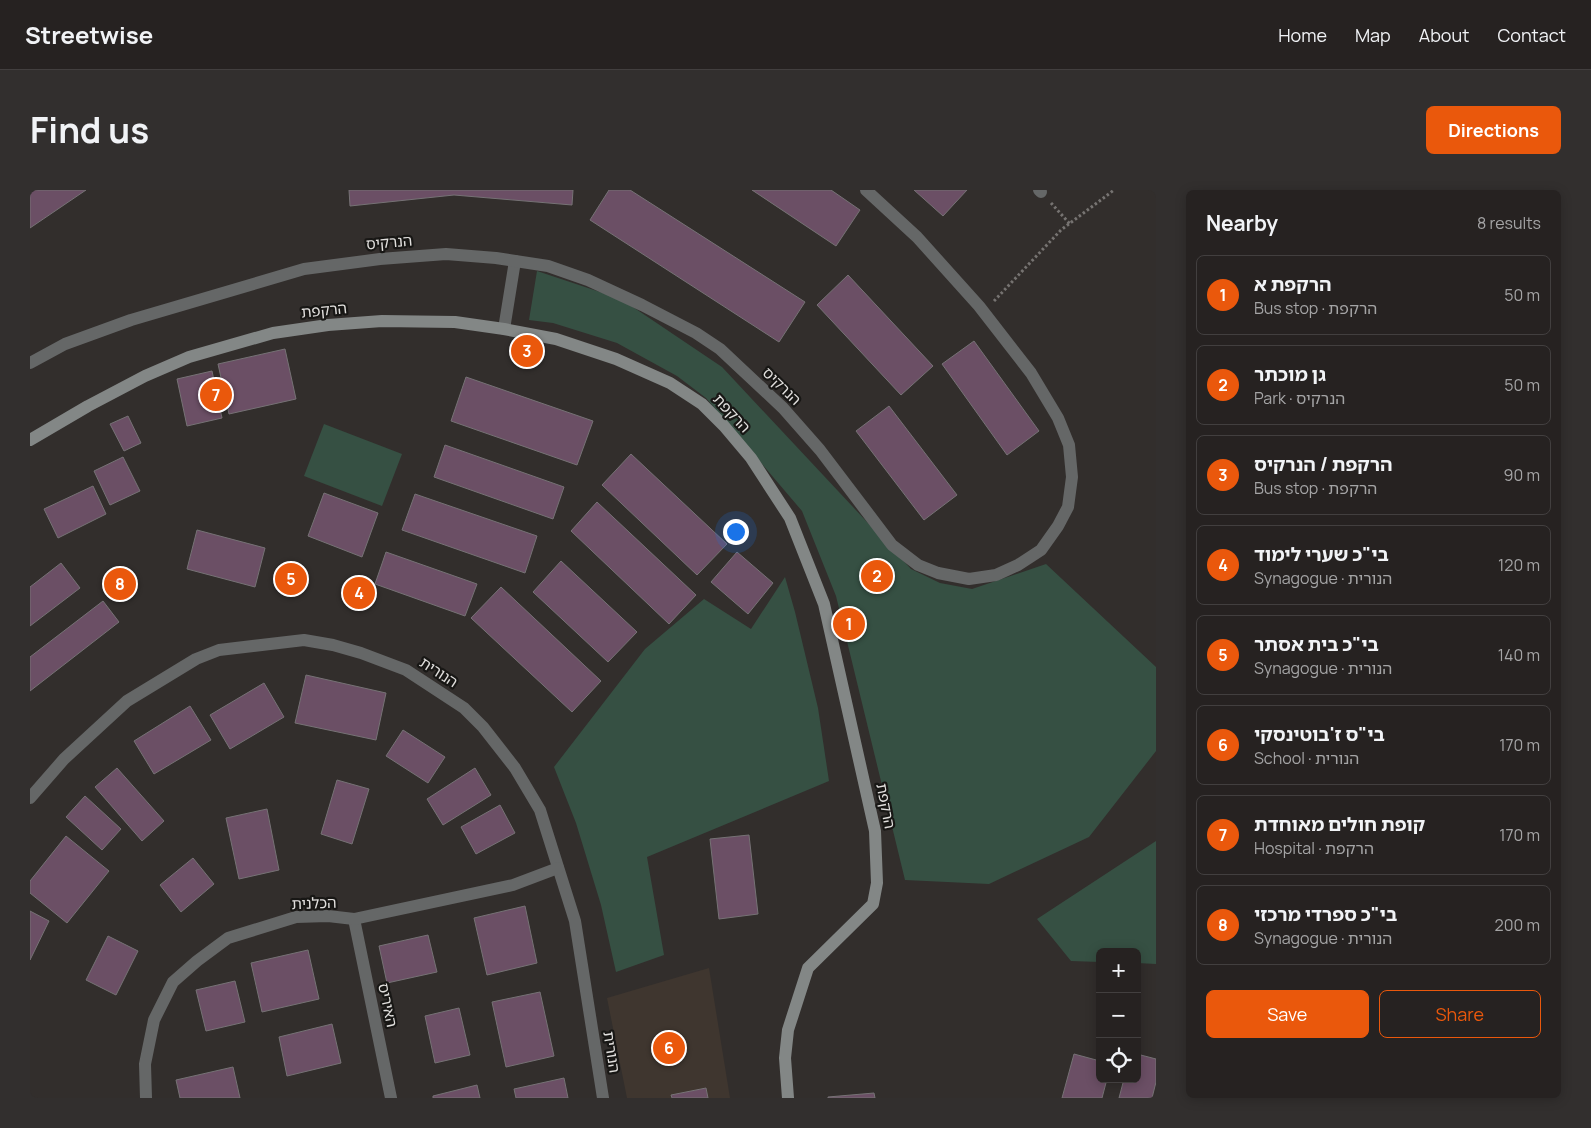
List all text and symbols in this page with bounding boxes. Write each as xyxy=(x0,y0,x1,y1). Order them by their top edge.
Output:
text: Streetwise xyxy=(25,18,153,51)
text: Home xyxy=(1278,23,1327,47)
text: Map xyxy=(1355,23,1391,47)
text: About xyxy=(1419,23,1469,47)
text: Contact xyxy=(1497,23,1566,47)
text: Find us xyxy=(30,106,149,154)
button: Directions xyxy=(1426,106,1561,154)
text: Nearby xyxy=(1206,209,1278,237)
text: 8 results xyxy=(1477,212,1541,234)
street label: הנרקיס xyxy=(365,230,413,254)
text: הרקפת א xyxy=(1254,271,1332,297)
text: 1 xyxy=(1219,284,1227,306)
text: 50 m xyxy=(1504,284,1540,306)
street label: הרקפת xyxy=(300,297,348,323)
text: Bus stop · הרקפת xyxy=(1254,297,1377,319)
pin: 3 xyxy=(511,332,543,370)
text: גן מוכתר xyxy=(1254,361,1326,387)
street label: הנרקיס xyxy=(758,362,806,410)
text: 2 xyxy=(1218,374,1228,396)
text: 50 m xyxy=(1504,374,1540,396)
pin: 7 xyxy=(200,376,232,414)
text: Park · הנרקיס xyxy=(1254,387,1345,409)
street label: הרקפת xyxy=(709,389,755,437)
text: הרקפת / הנרקיס xyxy=(1254,451,1393,477)
text: 3 xyxy=(1218,464,1228,486)
text: 90 m xyxy=(1504,464,1540,486)
text: Bus stop · הרקפת xyxy=(1254,477,1377,499)
your location xyxy=(723,519,749,545)
text: בי"כ שערי לימוד xyxy=(1254,541,1389,567)
text: 4 xyxy=(1218,554,1228,576)
text: 120 m xyxy=(1498,554,1540,576)
pin: 2 xyxy=(861,557,893,595)
pin: 5 xyxy=(275,560,307,598)
pin: 8 xyxy=(104,565,136,603)
text: Synagogue · הנורית xyxy=(1254,567,1392,589)
pin: 4 xyxy=(343,574,375,612)
pin: 1 xyxy=(833,605,865,643)
text: בי"כ בית אסתר xyxy=(1254,631,1379,657)
text: 5 xyxy=(1218,644,1228,666)
text: 140 m xyxy=(1498,644,1540,666)
street label: הנורית xyxy=(416,652,462,692)
text: Synagogue · הנורית xyxy=(1254,657,1392,679)
text: בי"ס ז'בוטינסקי xyxy=(1254,721,1385,747)
text: 6 xyxy=(1218,734,1228,756)
text: 170 m xyxy=(1499,734,1540,756)
text: School · הנורית xyxy=(1254,747,1359,769)
street label: הרקפת xyxy=(871,781,901,831)
text: קופת חולים מאוחדת xyxy=(1254,811,1425,837)
text: 7 xyxy=(1219,824,1227,846)
text: 170 m xyxy=(1499,824,1540,846)
text: Hospital · הרקפת xyxy=(1254,837,1374,859)
street label: הכלנית xyxy=(291,892,337,914)
text: בי"כ ספרדי מרכזי xyxy=(1254,901,1397,927)
text: 8 xyxy=(1218,914,1228,936)
text: 200 m xyxy=(1495,914,1540,936)
text: Synagogue · הנורית xyxy=(1254,927,1392,949)
map controls xyxy=(1096,948,1141,1083)
button: + xyxy=(1096,948,1141,993)
street label: האיריס xyxy=(373,981,403,1029)
button: Save xyxy=(1206,990,1369,1038)
button: Share xyxy=(1379,990,1541,1038)
button: − xyxy=(1096,993,1141,1038)
pin: 6 xyxy=(653,1029,685,1067)
street label: הנורית xyxy=(598,1030,626,1074)
button: locate xyxy=(1096,1038,1141,1083)

